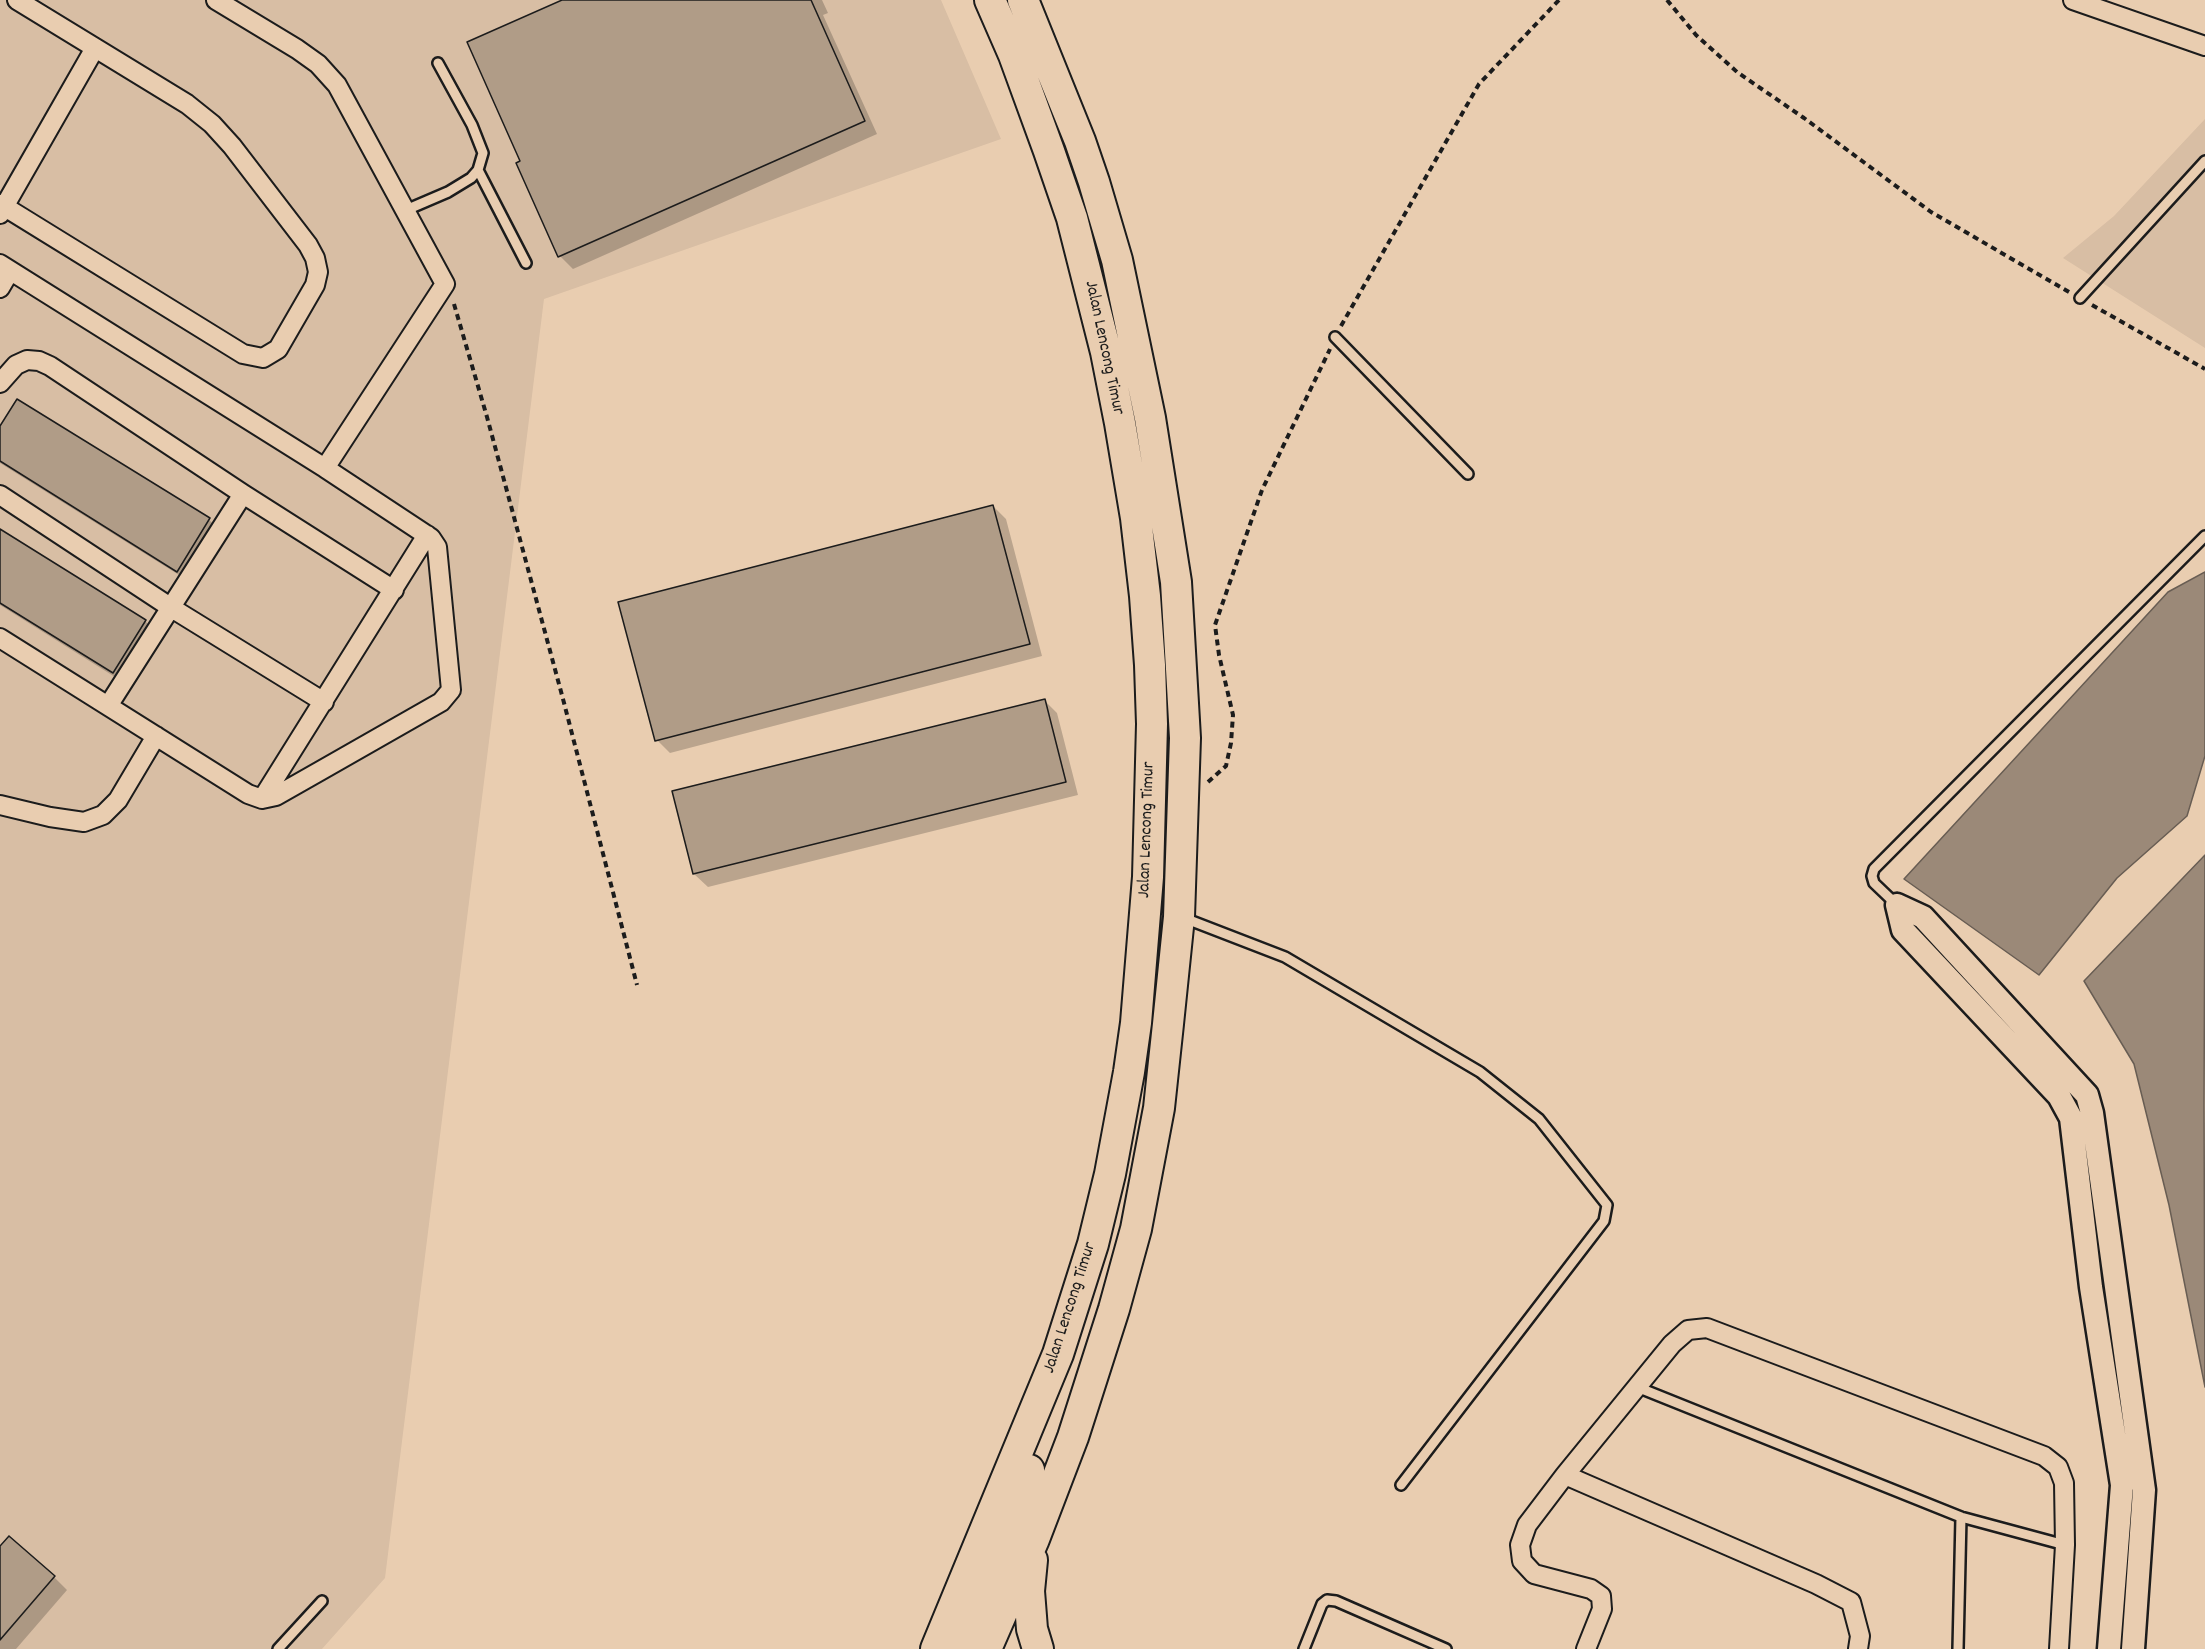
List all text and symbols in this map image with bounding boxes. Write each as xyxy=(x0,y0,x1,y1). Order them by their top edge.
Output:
street label: Jalan Lencong Timur xyxy=(1078,279,1128,417)
street label: Jalan Lencong Timur xyxy=(1135,761,1161,899)
street label: Jalan Lencong Timur xyxy=(1040,1240,1102,1376)

